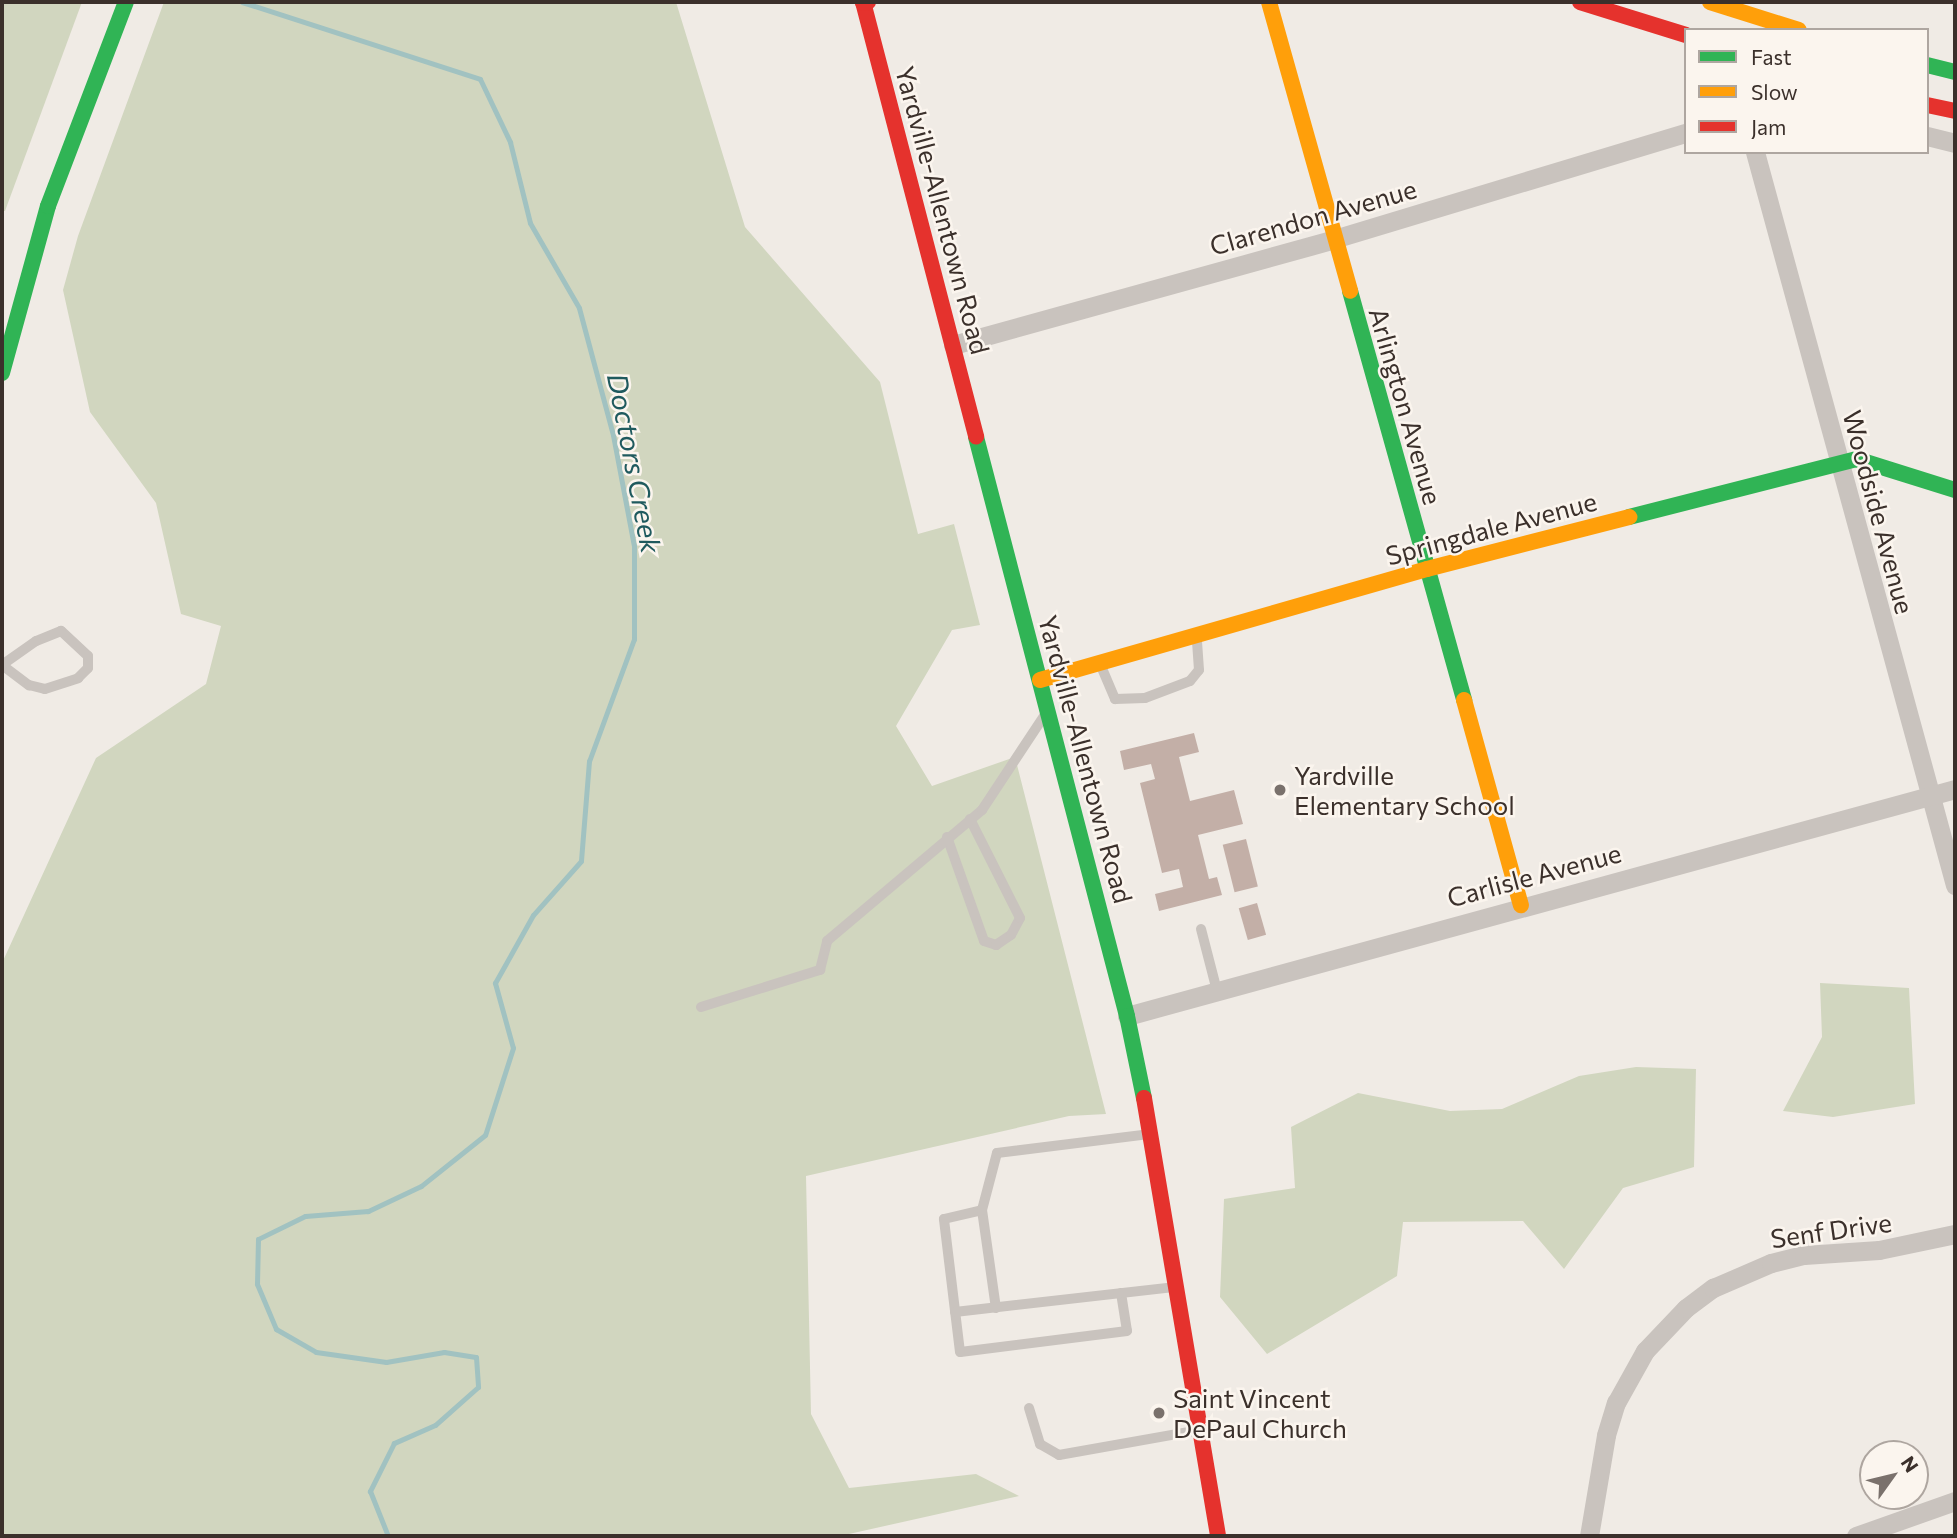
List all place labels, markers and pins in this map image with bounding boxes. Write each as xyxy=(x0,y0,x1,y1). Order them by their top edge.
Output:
place label: Yardville Elementary School xyxy=(1294,759,1515,820)
marker: Yardville Elementary School xyxy=(1272,782,1288,798)
place label: Saint Vincent DePaul Church xyxy=(1173,1382,1347,1444)
marker: Saint Vincent DePaul Church xyxy=(1151,1405,1167,1421)

